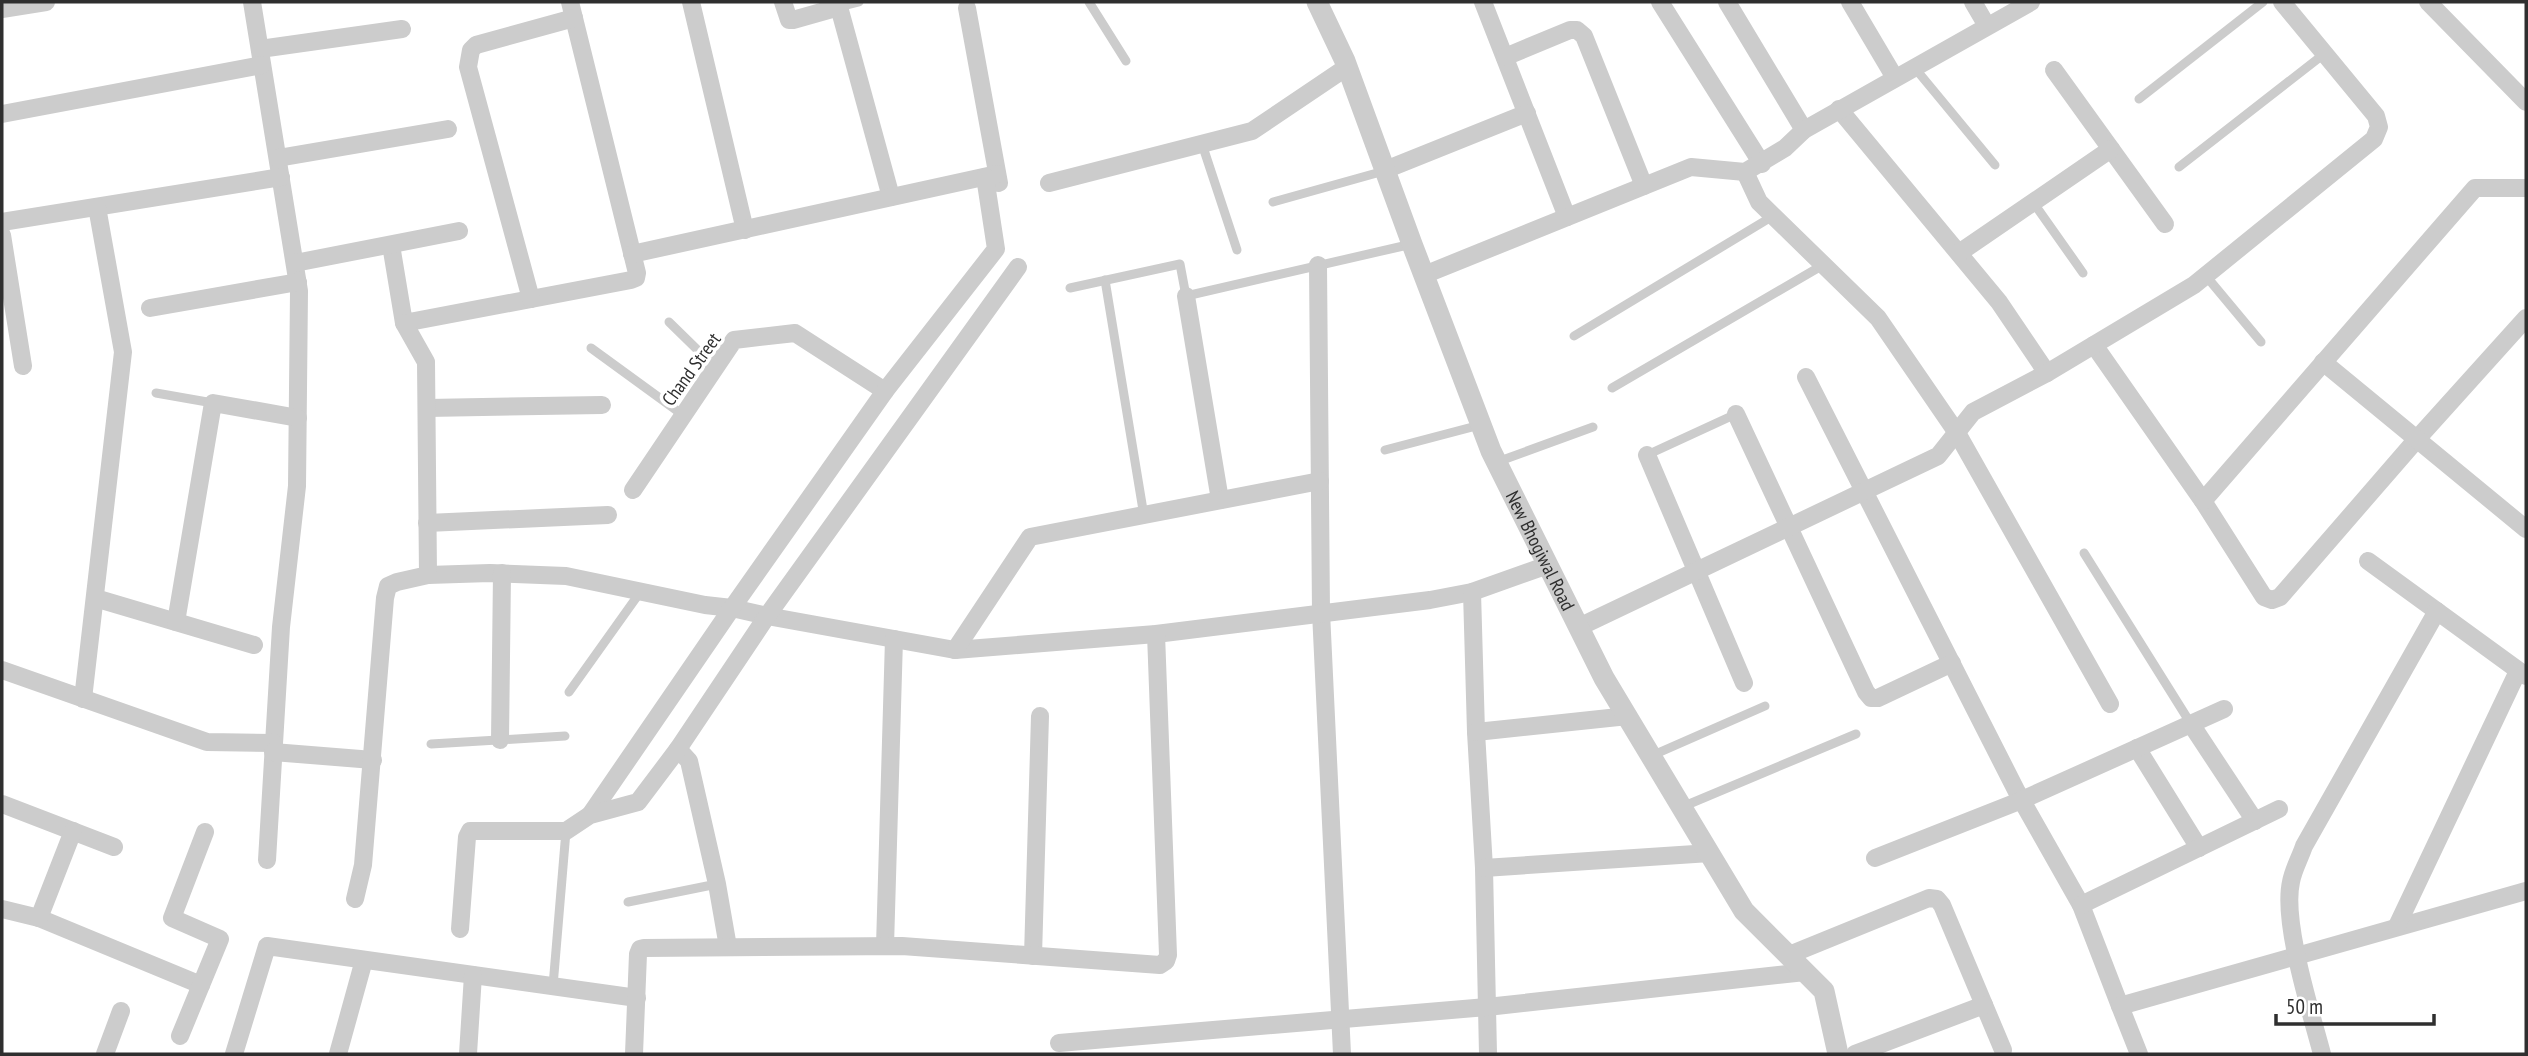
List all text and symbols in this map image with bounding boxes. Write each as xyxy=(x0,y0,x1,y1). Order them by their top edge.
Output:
street label: Chand Street xyxy=(656,327,726,410)
street label: New Bhogiwal Road xyxy=(1501,487,1580,614)
scale bar xyxy=(2276,982,2434,1026)
text: 50 m xyxy=(2286,993,2323,1020)

